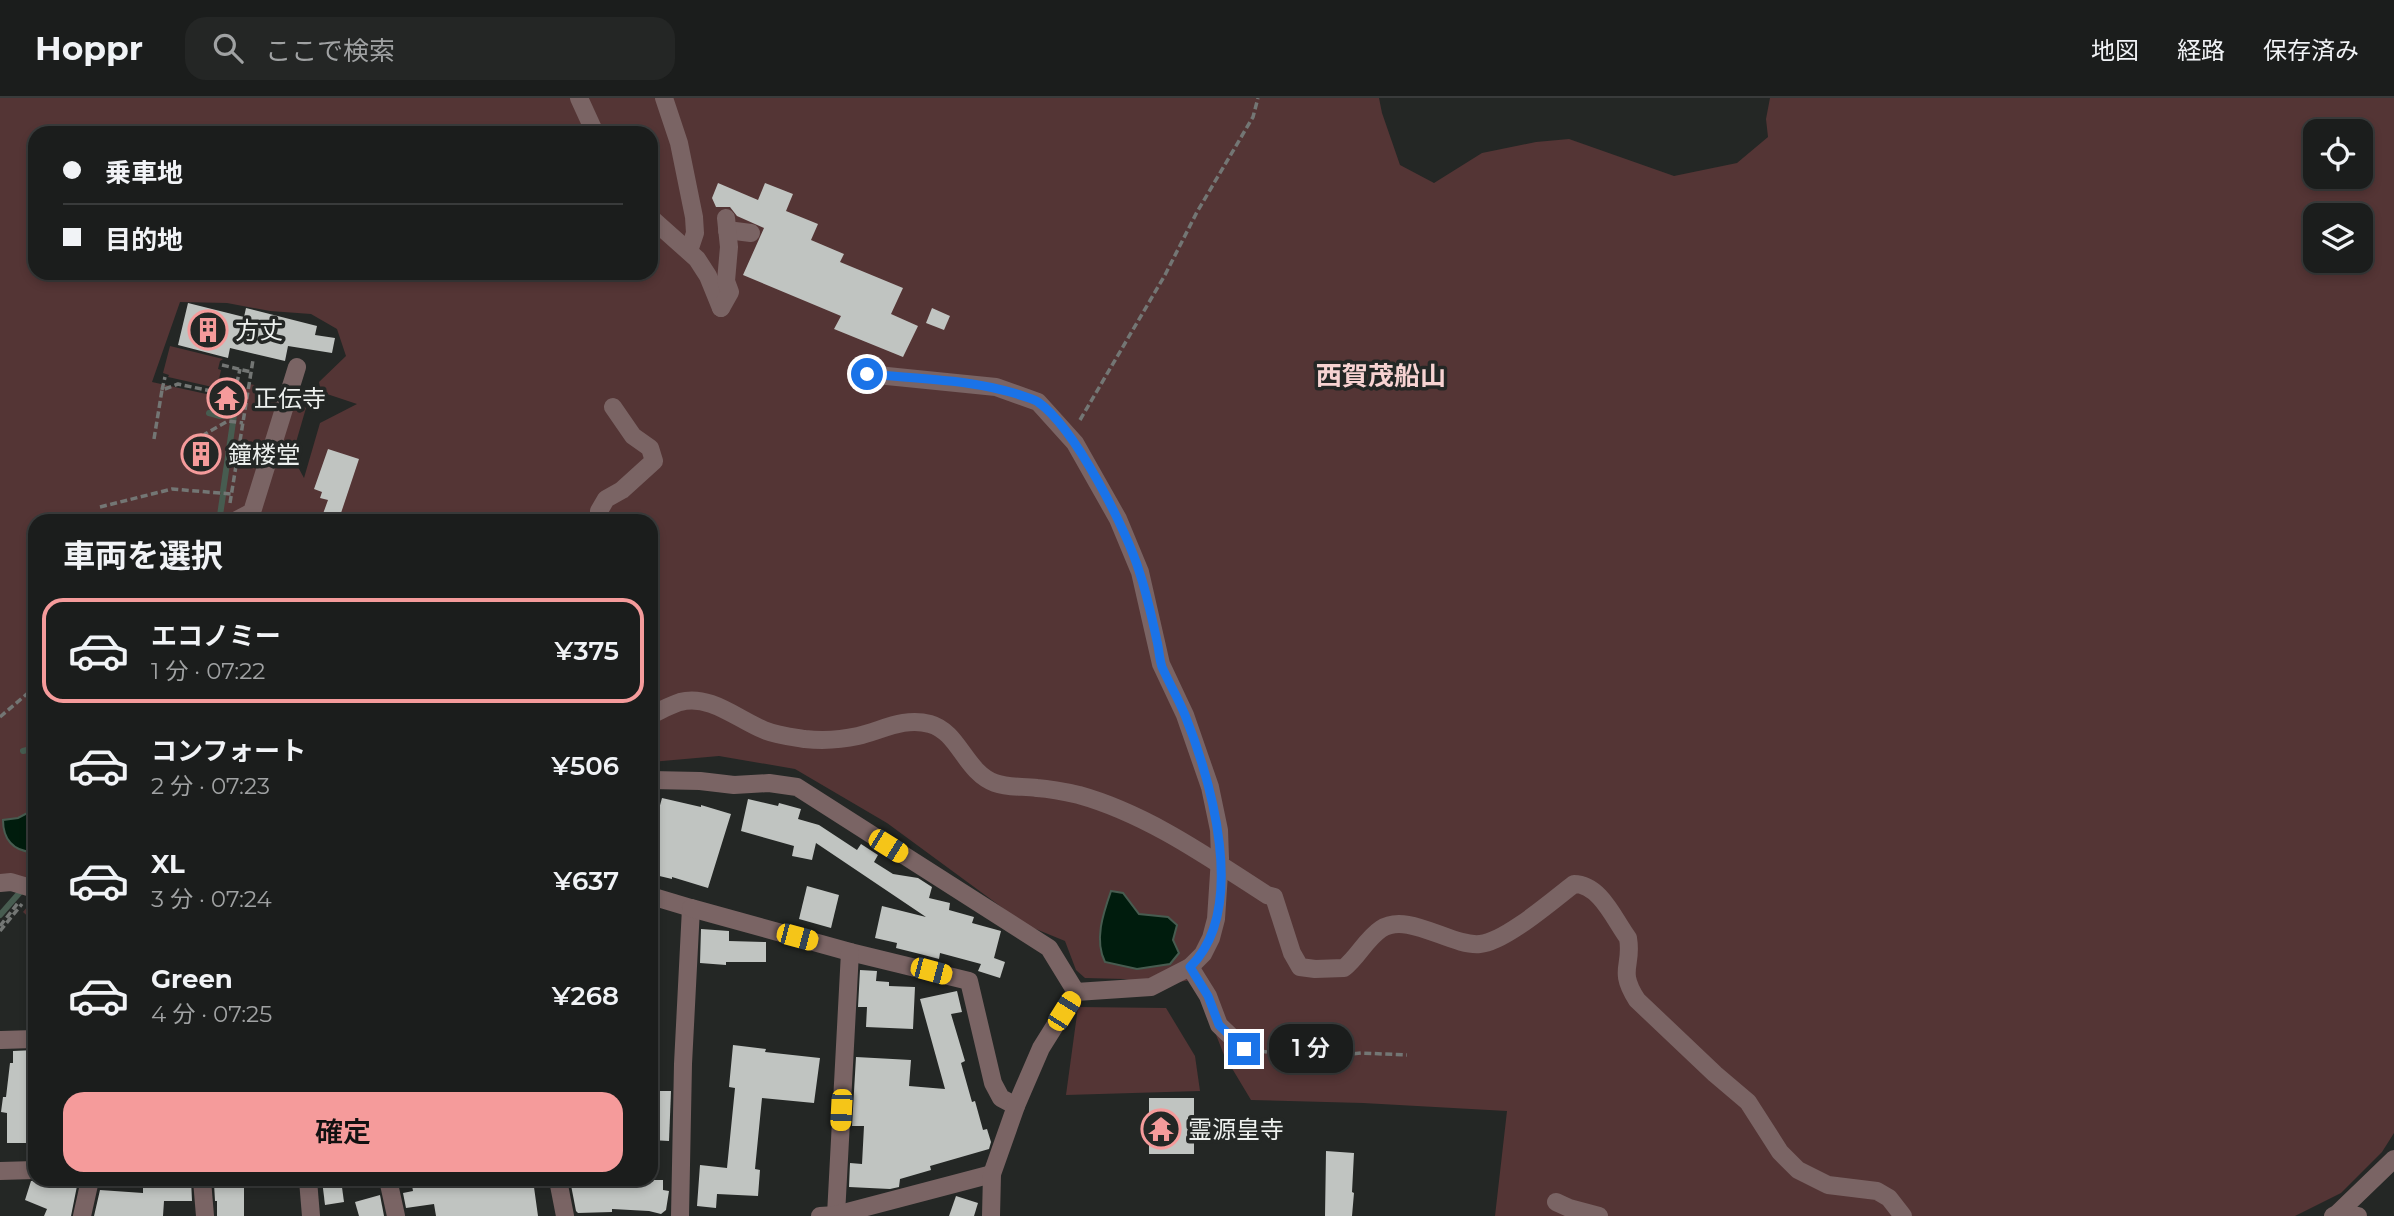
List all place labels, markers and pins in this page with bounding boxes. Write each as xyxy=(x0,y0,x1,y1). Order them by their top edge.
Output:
building icon: 方丈 xyxy=(187,309,229,351)
place label: 方丈 xyxy=(235,316,283,345)
temple icon: 正伝寺 xyxy=(206,377,248,419)
place label: 正伝寺 xyxy=(254,384,326,413)
building icon: 鐘楼堂 xyxy=(180,433,222,475)
place label: 鐘楼堂 xyxy=(228,440,300,469)
temple icon: 霊源皇寺 xyxy=(1140,1108,1182,1150)
place label: 霊源皇寺 xyxy=(1188,1115,1284,1144)

